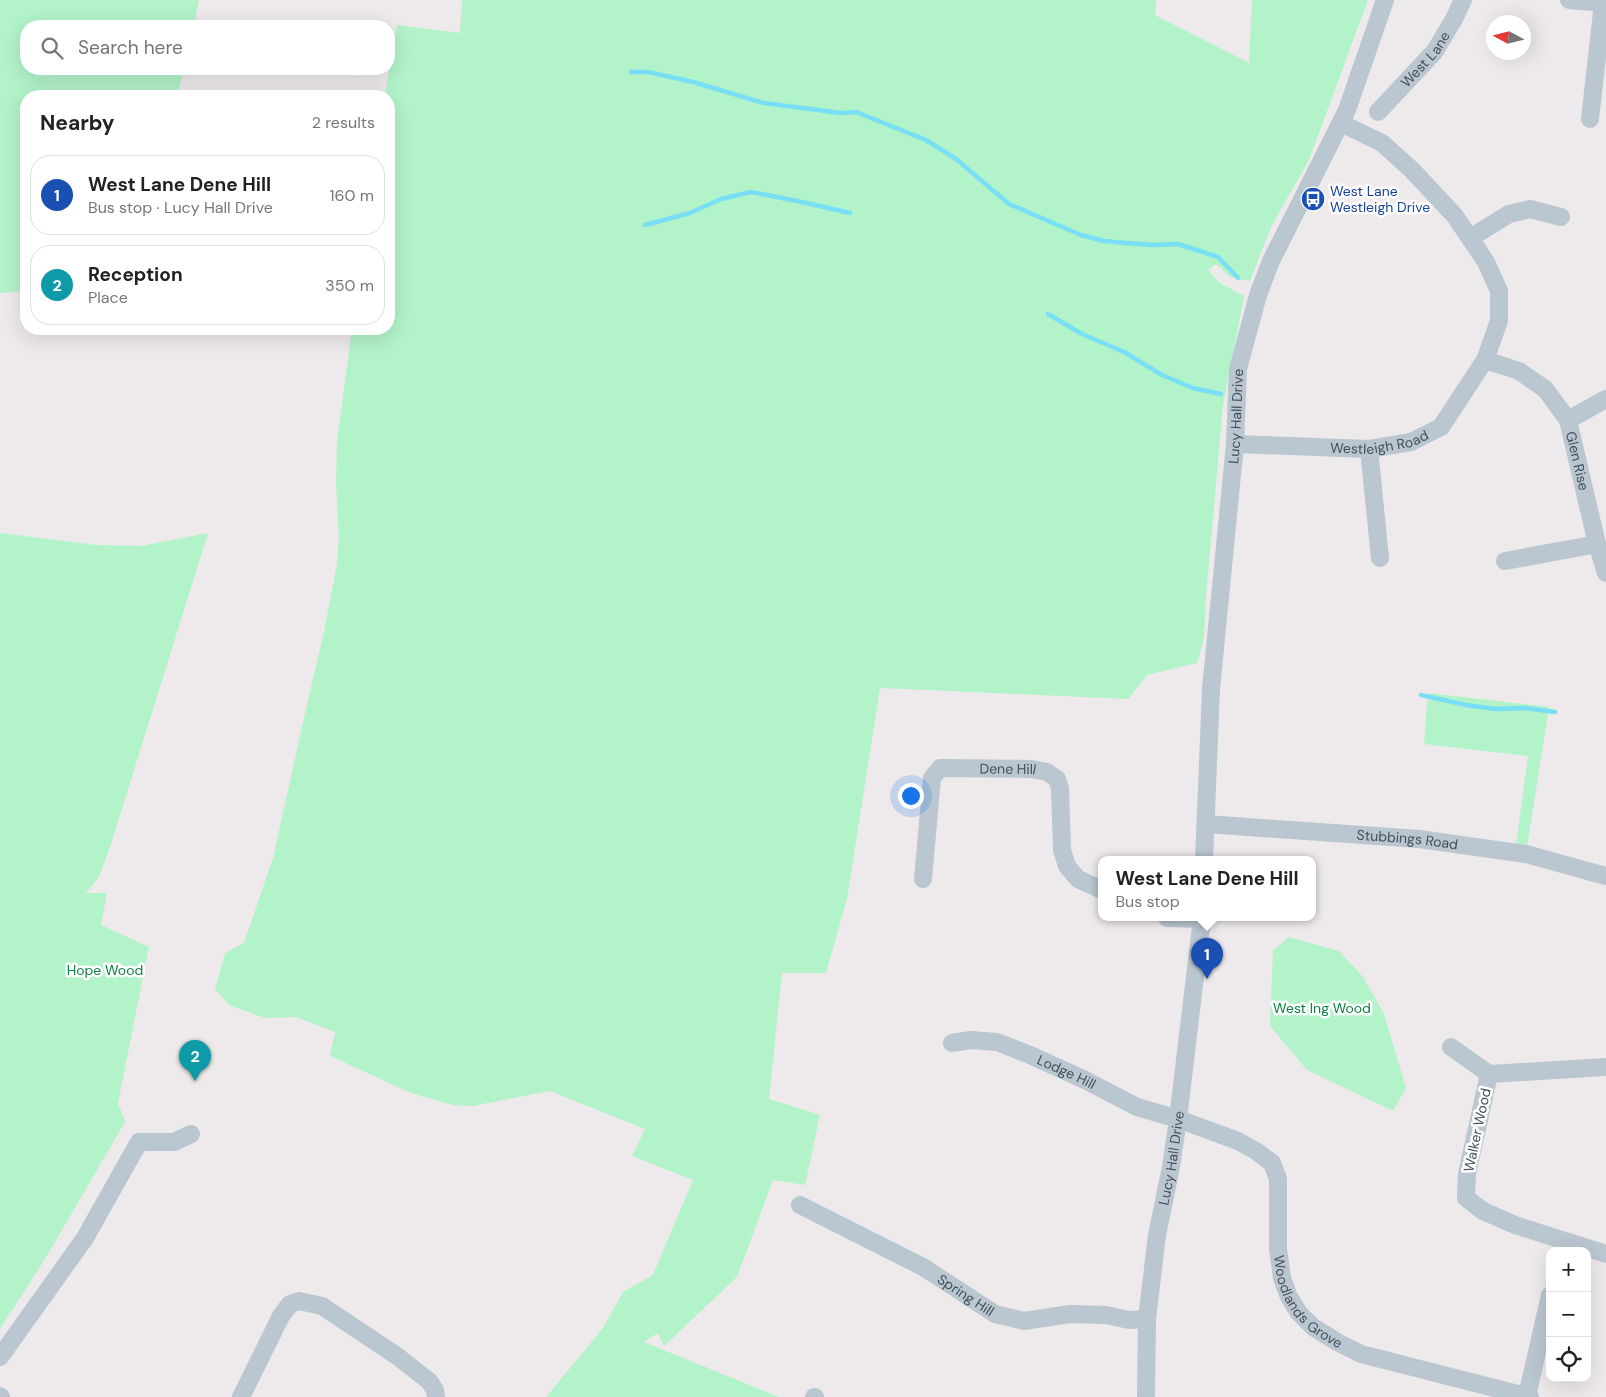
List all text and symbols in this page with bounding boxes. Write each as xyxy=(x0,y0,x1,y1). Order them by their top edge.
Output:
north arrow xyxy=(1486,15,1531,60)
search box xyxy=(20,20,395,75)
street label: West Lane xyxy=(1397,28,1454,91)
icon: search xyxy=(38,34,66,62)
text: Search here xyxy=(78,35,183,60)
text: Nearby xyxy=(40,109,114,137)
text: 2 results xyxy=(312,112,375,133)
text: West Lane Dene Hill xyxy=(88,172,271,197)
place label: West Lane Westleigh Drive xyxy=(1330,182,1430,216)
text: 1 xyxy=(54,185,60,206)
text: 160 m xyxy=(330,185,374,206)
bus stop icon: West Lane Westleigh Drive xyxy=(1300,186,1326,212)
text: Bus stop · Lucy Hall Drive xyxy=(88,197,273,218)
text: Reception xyxy=(88,262,183,287)
text: 2 xyxy=(52,275,62,296)
text: 350 m xyxy=(325,275,374,296)
text: Place xyxy=(88,287,128,308)
street label: Lucy Hall Drive xyxy=(1224,368,1247,465)
street label: Westleigh Road xyxy=(1330,426,1431,458)
street label: Glen Rise xyxy=(1562,430,1593,492)
street label: Dene Hill xyxy=(979,759,1038,779)
your location xyxy=(898,783,924,809)
street label: Stubbings Road xyxy=(1356,826,1459,853)
popup xyxy=(1098,856,1316,921)
text: West Lane Dene Hill xyxy=(1115,866,1299,891)
text: Bus stop xyxy=(1115,891,1180,912)
pin: 1 xyxy=(1191,938,1223,979)
park label: Hope Wood xyxy=(67,961,143,979)
park label: West Ing Wood xyxy=(1273,999,1371,1017)
pin: 2 xyxy=(179,1040,211,1081)
street label: Lodge Hill xyxy=(1034,1050,1099,1093)
street label: Walker Wood xyxy=(1459,1086,1495,1174)
street label: Lucy Hall Drive xyxy=(1154,1110,1188,1207)
map controls xyxy=(1546,1247,1591,1382)
button: + xyxy=(1546,1247,1591,1292)
street label: Woodlands Grove xyxy=(1270,1254,1345,1352)
street label: Spring Hill xyxy=(934,1270,998,1320)
button: − xyxy=(1546,1292,1591,1337)
button: locate xyxy=(1546,1337,1591,1382)

